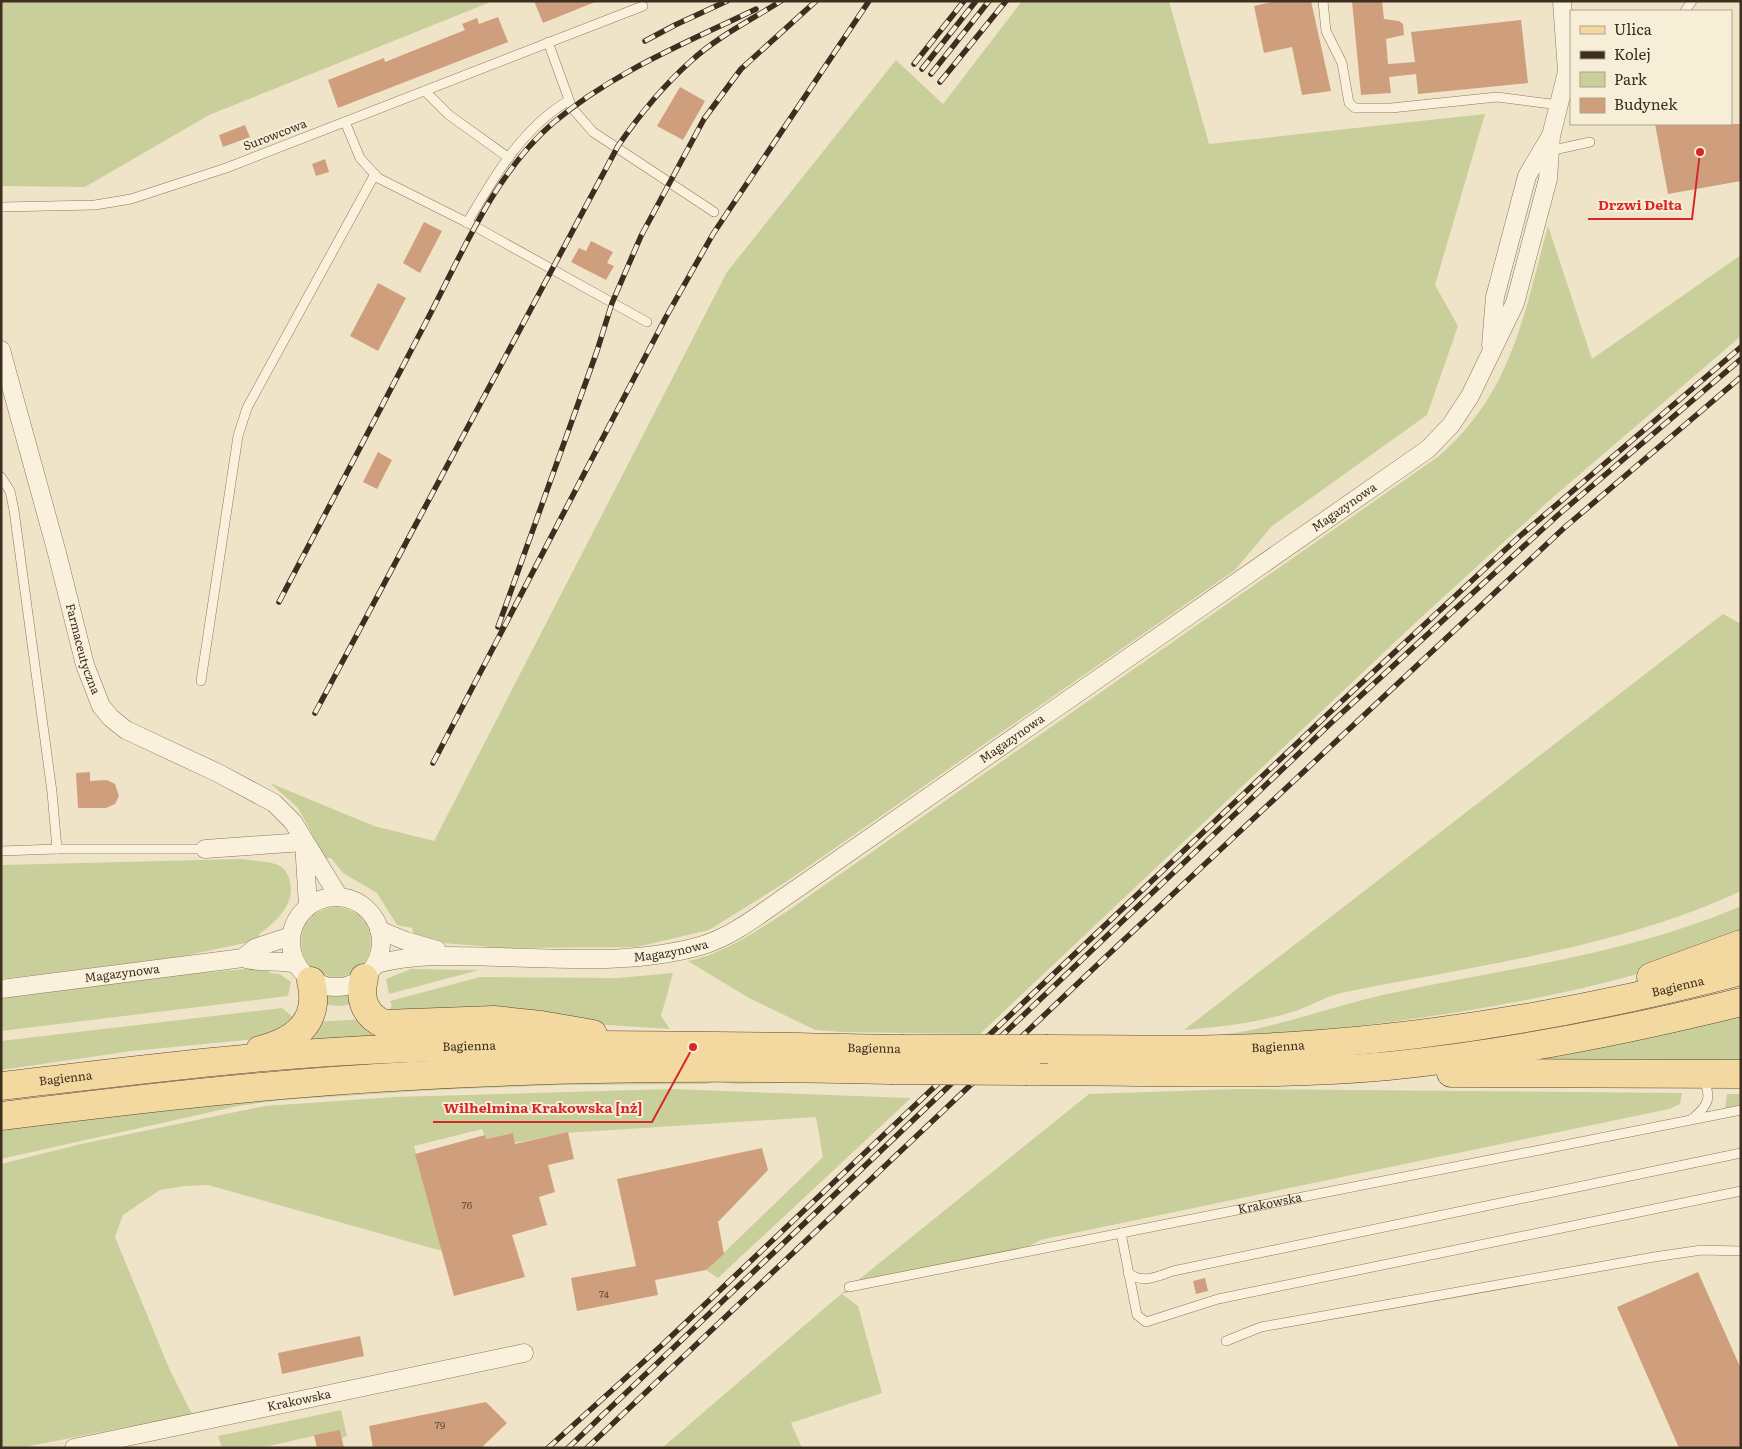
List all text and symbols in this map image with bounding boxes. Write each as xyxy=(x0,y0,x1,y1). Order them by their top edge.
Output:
legend xyxy=(1570,10,1732,125)
text: Ulica xyxy=(1614,17,1653,40)
text: Kolej xyxy=(1614,42,1651,65)
text: Park xyxy=(1614,67,1648,90)
text: Budynek xyxy=(1614,92,1678,115)
street label: Surowcowa xyxy=(240,114,310,154)
callout: Drzwi Delta xyxy=(1588,190,1692,219)
text: Drzwi Delta xyxy=(1598,194,1683,214)
street label: Magazynowa xyxy=(1308,477,1380,535)
street label: Farmaceutyczna xyxy=(62,601,106,697)
street label: Magazynowa xyxy=(975,709,1048,767)
street label: Magazynowa xyxy=(633,934,711,965)
street label: Magazynowa xyxy=(83,959,161,986)
street label: Bagienna xyxy=(1650,971,1706,1001)
street label: Bagienna xyxy=(1251,1035,1306,1056)
street label: Bagienna xyxy=(442,1036,496,1055)
street label: Bagienna xyxy=(847,1038,901,1057)
street label: Bagienna xyxy=(38,1065,94,1090)
callout: Wilhelmina Krakowska [nż] xyxy=(433,1093,652,1122)
text: Wilhelmina Krakowska [nż] xyxy=(444,1097,642,1117)
street label: Krakowska xyxy=(1236,1187,1304,1218)
house number: 76 xyxy=(462,1197,473,1212)
house number: 74 xyxy=(599,1286,609,1301)
street label: Krakowska xyxy=(265,1384,333,1415)
house number: 79 xyxy=(435,1417,445,1432)

